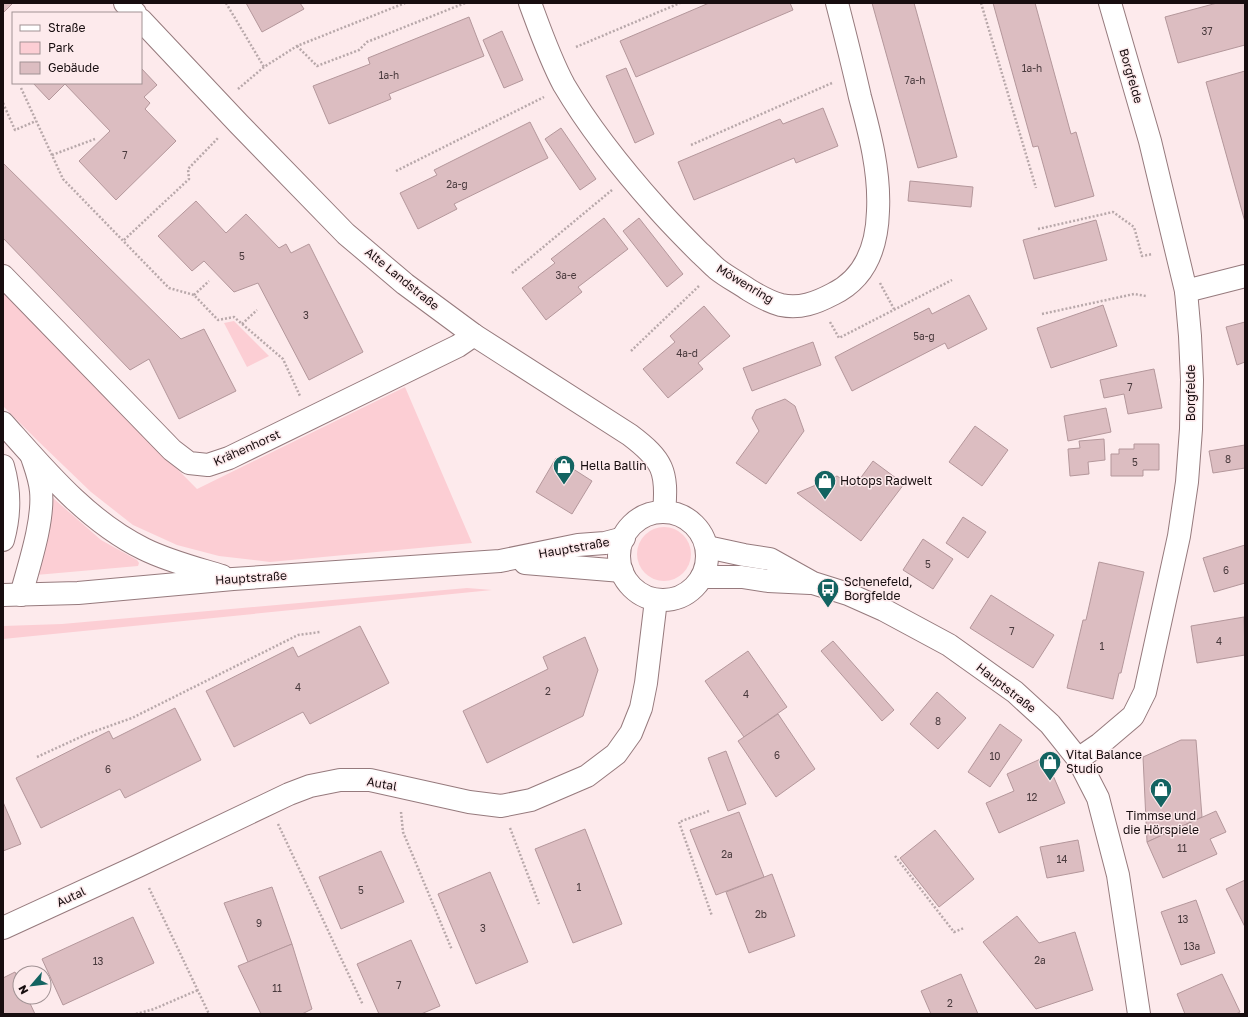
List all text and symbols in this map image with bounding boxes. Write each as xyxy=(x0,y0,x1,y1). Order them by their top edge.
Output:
legend xyxy=(12,12,142,84)
text: Straße xyxy=(48,20,86,35)
house number: 37 xyxy=(1201,25,1213,37)
text: Park xyxy=(48,40,74,55)
street label: Borgfelde xyxy=(1116,47,1146,105)
text: Gebäude xyxy=(48,60,99,75)
house number: 1a-h xyxy=(1022,62,1042,74)
house number: 1a-h xyxy=(379,69,399,81)
house number: 7a-h xyxy=(905,74,925,86)
house number: 7 xyxy=(122,149,128,161)
house number: 2a-g xyxy=(446,178,468,190)
street label: Alte Landstraße xyxy=(362,244,442,313)
house number: 5 xyxy=(239,250,245,262)
street label: Möwenring xyxy=(714,261,777,306)
house number: 3a-e xyxy=(555,269,577,281)
house number: 3 xyxy=(303,309,309,321)
house number: 5a-g xyxy=(913,330,935,342)
house number: 4a-d xyxy=(676,347,698,359)
street label: Borgfelde xyxy=(1183,365,1198,421)
house number: 7 xyxy=(1127,381,1133,393)
street label: Krähenhorst xyxy=(211,426,283,469)
shop icon: Hella Ballin xyxy=(551,453,577,486)
house number: 8 xyxy=(1225,453,1231,465)
house number: 5 xyxy=(1132,456,1138,468)
place label: Hella Ballin xyxy=(580,458,647,473)
shop icon: Hotops Radwelt xyxy=(812,468,838,501)
place label: Hotops Radwelt xyxy=(840,473,932,488)
street label: Hauptstraße xyxy=(537,534,611,561)
house number: 5 xyxy=(925,558,931,570)
house number: 6 xyxy=(1223,564,1229,576)
street label: Hauptstraße xyxy=(215,568,287,587)
place label: Schenefeld, Borgfelde xyxy=(844,574,913,603)
bus stop icon: Schenefeld, Borgfelde xyxy=(815,576,841,609)
house number: 7 xyxy=(1009,625,1015,637)
house number: 4 xyxy=(1216,635,1222,647)
house number: 1 xyxy=(1100,640,1105,652)
street label: Hauptstraße xyxy=(973,660,1039,716)
house number: 4 xyxy=(295,681,301,693)
house number: 2 xyxy=(545,685,551,697)
house number: 4 xyxy=(743,688,749,700)
house number: 8 xyxy=(935,715,941,727)
place label: Vital Balance Studio xyxy=(1066,747,1142,776)
house number: 6 xyxy=(774,749,780,761)
shop icon: Vital Balance Studio xyxy=(1037,749,1063,782)
house number: 10 xyxy=(989,750,1001,762)
house number: 6 xyxy=(105,763,111,775)
street label: Autal xyxy=(366,773,399,794)
shop icon: Timmse und die Hörspiele xyxy=(1148,776,1174,809)
house number: 12 xyxy=(1027,791,1038,803)
place label: Timmse und die Hörspiele xyxy=(1123,808,1199,837)
house number: 11 xyxy=(1177,842,1187,854)
house number: 2a xyxy=(721,848,733,860)
house number: 14 xyxy=(1057,853,1067,865)
house number: 1 xyxy=(577,881,582,893)
street label: Autal xyxy=(54,883,88,910)
house number: 5 xyxy=(358,884,364,896)
house number: 2b xyxy=(755,908,767,920)
house number: 13 xyxy=(1178,913,1188,925)
house number: 9 xyxy=(256,917,262,929)
house number: 3 xyxy=(480,922,486,934)
house number: 13a xyxy=(1184,940,1200,952)
house number: 2a xyxy=(1034,954,1046,966)
house number: 13 xyxy=(93,955,103,967)
north arrow xyxy=(12,965,52,1005)
house number: 7 xyxy=(396,979,402,991)
house number: 11 xyxy=(272,982,282,994)
text: N xyxy=(15,983,30,997)
house number: 2 xyxy=(947,997,953,1009)

